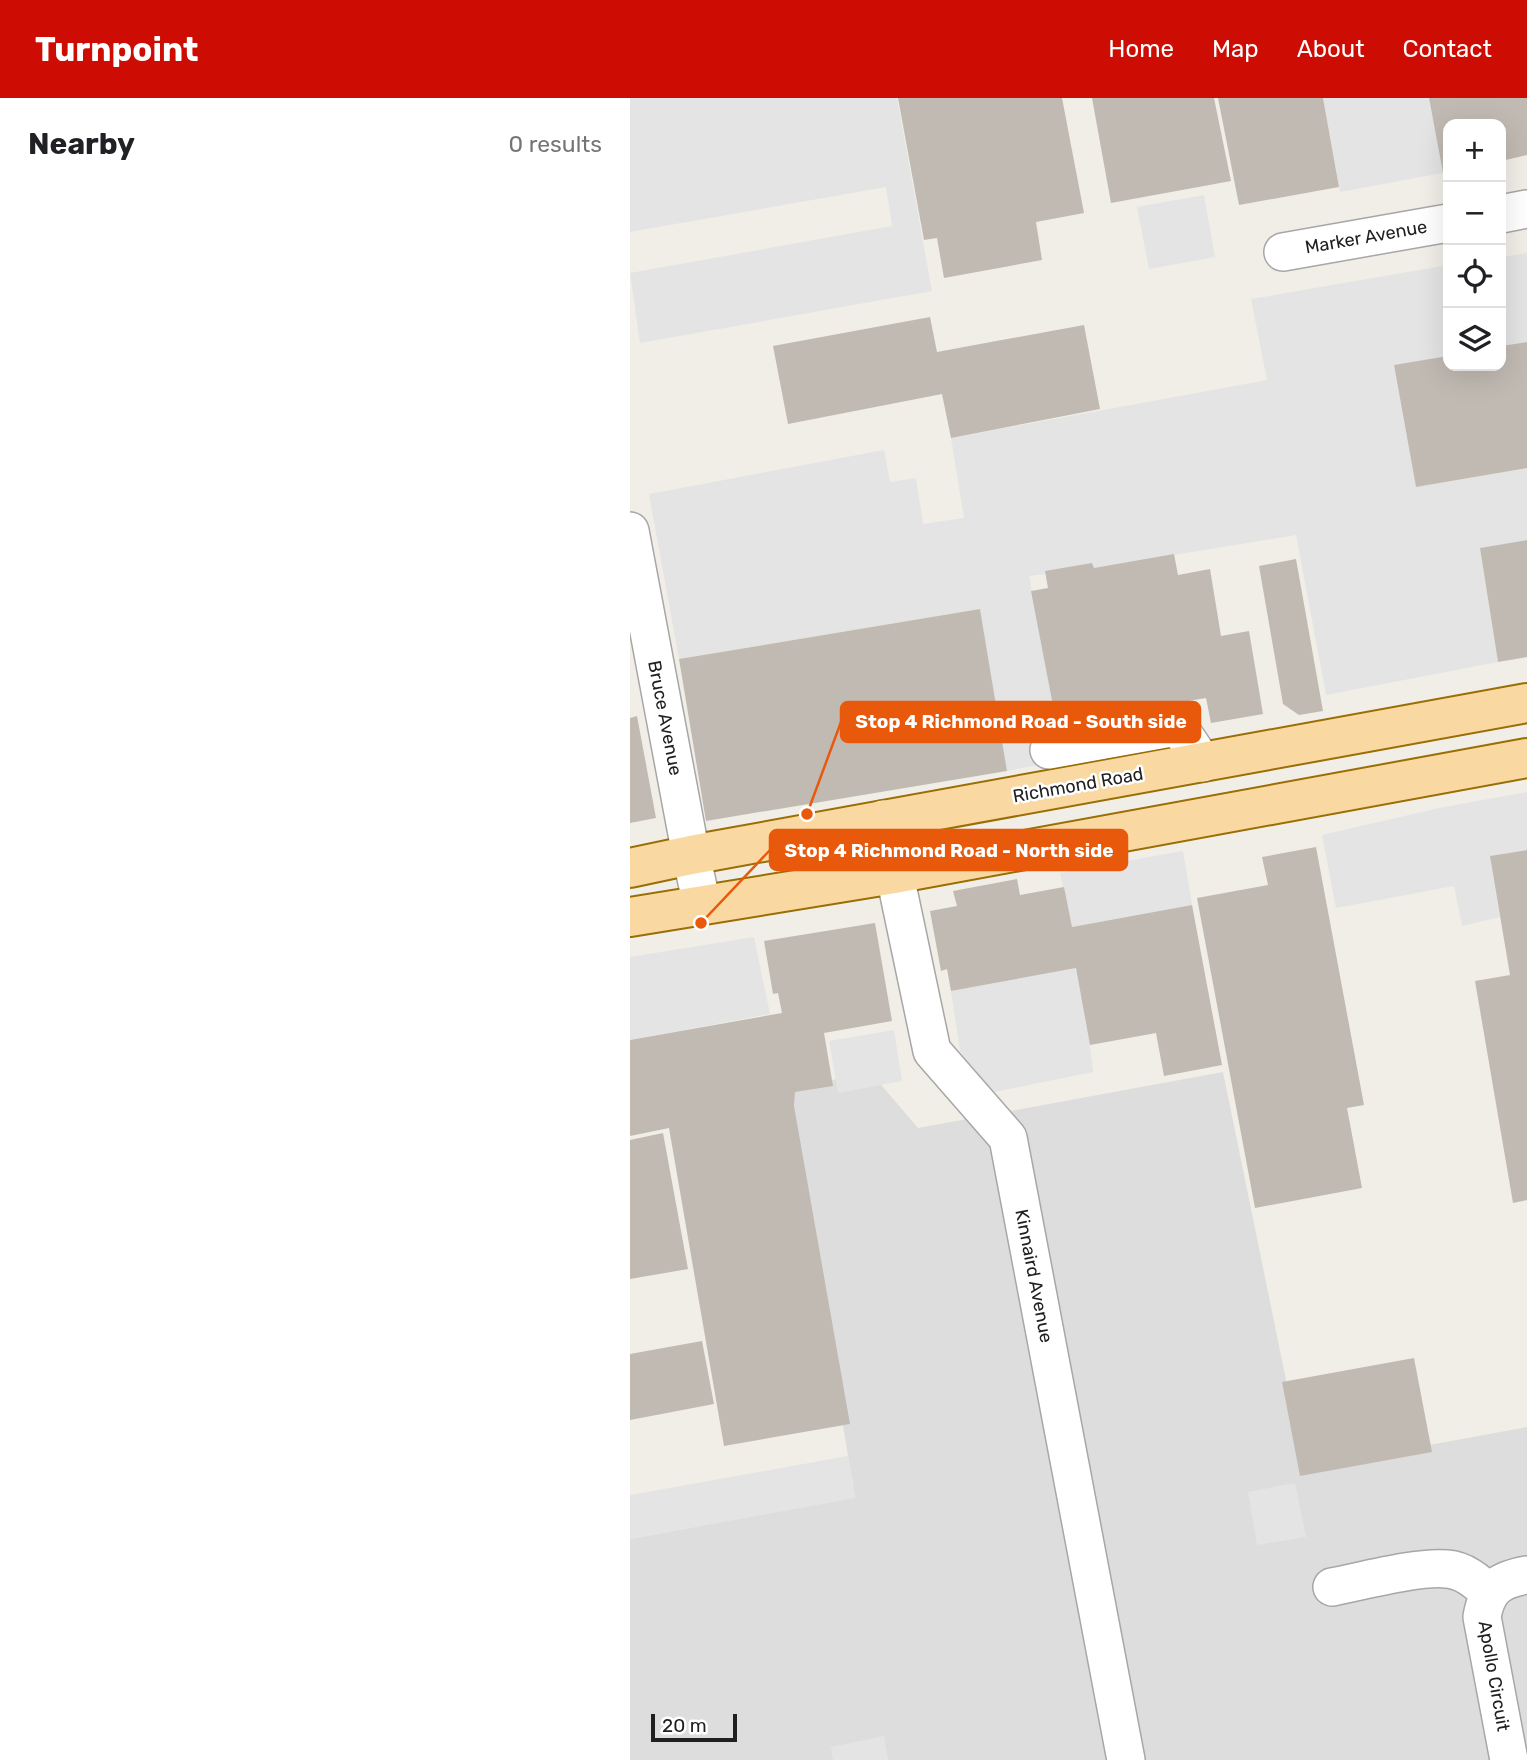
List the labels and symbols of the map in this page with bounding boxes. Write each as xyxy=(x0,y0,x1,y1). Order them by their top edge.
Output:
street label: Marker Avenue xyxy=(1303,215,1429,259)
street label: Bruce Avenue xyxy=(643,659,687,777)
callout: Stop 4 Richmond Road - South side xyxy=(841,702,1200,742)
text: Stop 4 Richmond Road - South side xyxy=(855,710,1187,733)
street label: Richmond Road xyxy=(1011,763,1145,807)
callout: Stop 4 Richmond Road - North side xyxy=(770,830,1127,870)
text: Stop 4 Richmond Road - North side xyxy=(785,839,1113,862)
street label: Kinnaird Avenue xyxy=(1010,1207,1058,1345)
street label: Apollo Circuit xyxy=(1473,1619,1515,1733)
scale bar xyxy=(651,1711,737,1743)

